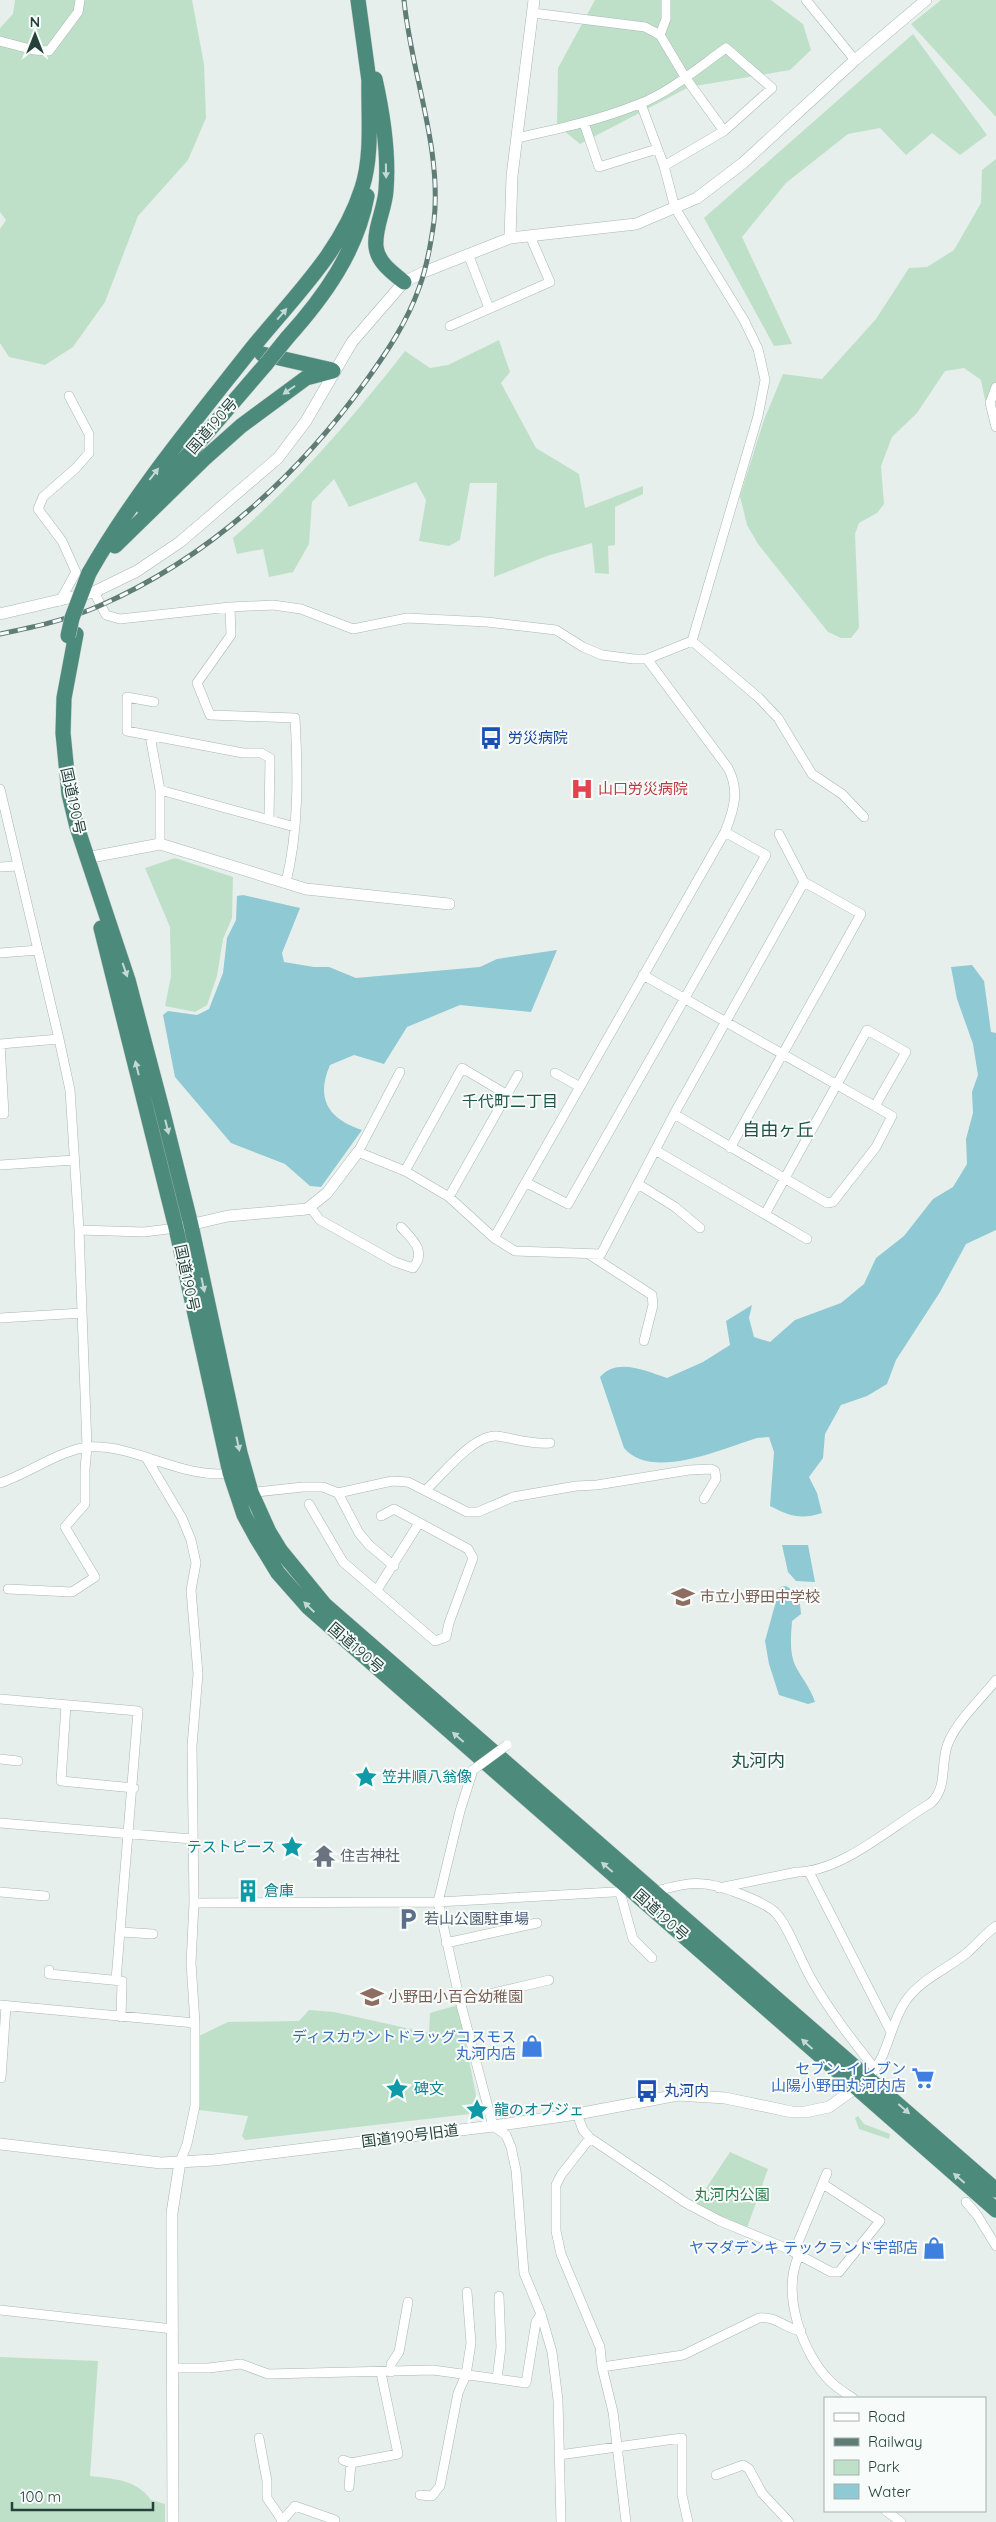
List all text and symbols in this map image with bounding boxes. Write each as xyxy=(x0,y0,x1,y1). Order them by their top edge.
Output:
north arrow xyxy=(10,10,60,60)
text: N xyxy=(30,13,40,31)
one-way arrow xyxy=(382,163,390,179)
one-way arrow xyxy=(276,308,287,321)
one-way arrow xyxy=(282,385,296,395)
street label: 国道190号 xyxy=(182,394,241,458)
one-way arrow xyxy=(149,468,160,481)
bus stop icon: 労災病院 xyxy=(478,725,504,751)
place label: 労災病院 xyxy=(508,728,568,747)
street label: 国道190号 xyxy=(57,766,90,836)
hospital icon: 山口労災病院 xyxy=(569,776,595,802)
place label: 山口労災病院 xyxy=(598,779,688,798)
one-way arrow xyxy=(121,963,129,978)
one-way arrow xyxy=(133,1061,141,1076)
district label: 千代町二丁目 xyxy=(462,1091,558,1111)
district label: 自由ヶ丘 xyxy=(742,1118,814,1141)
one-way arrow xyxy=(163,1120,171,1135)
street label: 国道190号 xyxy=(171,1243,204,1313)
one-way arrow xyxy=(200,1278,208,1294)
one-way arrow xyxy=(234,1437,242,1452)
school or university icon: 市立小野田中学校 xyxy=(670,1584,696,1610)
place label: 市立小野田中学校 xyxy=(700,1587,820,1606)
one-way arrow xyxy=(303,1601,315,1613)
street label: 国道190号 xyxy=(324,1618,388,1677)
one-way arrow xyxy=(452,1731,464,1743)
district label: 丸河内 xyxy=(731,1749,785,1772)
place icon: 笠井順八翁像 xyxy=(353,1764,379,1790)
place label: 笠井順八翁像 xyxy=(382,1767,472,1786)
place icon: テストピース xyxy=(279,1834,305,1860)
place label: テストピース xyxy=(187,1837,276,1856)
temple icon: 住吉神社 xyxy=(311,1843,337,1869)
place label: 住吉神社 xyxy=(340,1846,400,1865)
one-way arrow xyxy=(601,1861,613,1873)
building icon: 倉庫 xyxy=(235,1878,261,1904)
place label: 倉庫 xyxy=(264,1881,294,1900)
street label: 国道190号 xyxy=(630,1885,693,1944)
parking icon: 若山公園駐車場 xyxy=(395,1906,421,1932)
place label: 若山公園駐車場 xyxy=(424,1909,529,1928)
school or university icon: 小野田小百合幼稚園 xyxy=(359,1984,385,2010)
place label: 小野田小百合幼稚園 xyxy=(388,1987,523,2006)
place label: ディスカウントドラッグコスモス 丸河内店 xyxy=(292,2027,516,2063)
shop icon: ディスカウントドラッグコスモス 丸河内店 xyxy=(519,2033,545,2059)
one-way arrow xyxy=(800,2039,813,2050)
place label: セブン-イレブン 山陽小野田丸河内店 xyxy=(771,2059,906,2095)
supermarket icon: セブン-イレブン 山陽小野田丸河内店 xyxy=(910,2065,936,2091)
place icon: 碑文 xyxy=(384,2076,410,2102)
bus stop icon: 丸河内 xyxy=(634,2078,660,2104)
place label: 碑文 xyxy=(414,2079,444,2098)
place label: 丸河内 xyxy=(664,2081,709,2100)
place icon: 龍のオブジェ xyxy=(464,2097,490,2123)
place label: 龍のオブジェ xyxy=(494,2100,584,2119)
one-way arrow xyxy=(898,2104,911,2115)
street label: 国道190号旧道 xyxy=(360,2120,460,2151)
one-way arrow xyxy=(954,2172,966,2184)
park label: 丸河内公園 xyxy=(694,2185,770,2204)
shop icon: ヤマダデンキ テックランド宇部店 xyxy=(921,2235,947,2261)
place label: ヤマダデンキ テックランド宇部店 xyxy=(689,2238,918,2257)
legend xyxy=(824,2397,986,2512)
text: Road xyxy=(868,2407,905,2426)
text: Railway xyxy=(868,2432,923,2451)
text: Park xyxy=(868,2457,900,2476)
scale bar xyxy=(12,2480,154,2512)
text: Water xyxy=(868,2482,911,2501)
text: 100 m xyxy=(20,2487,61,2506)

